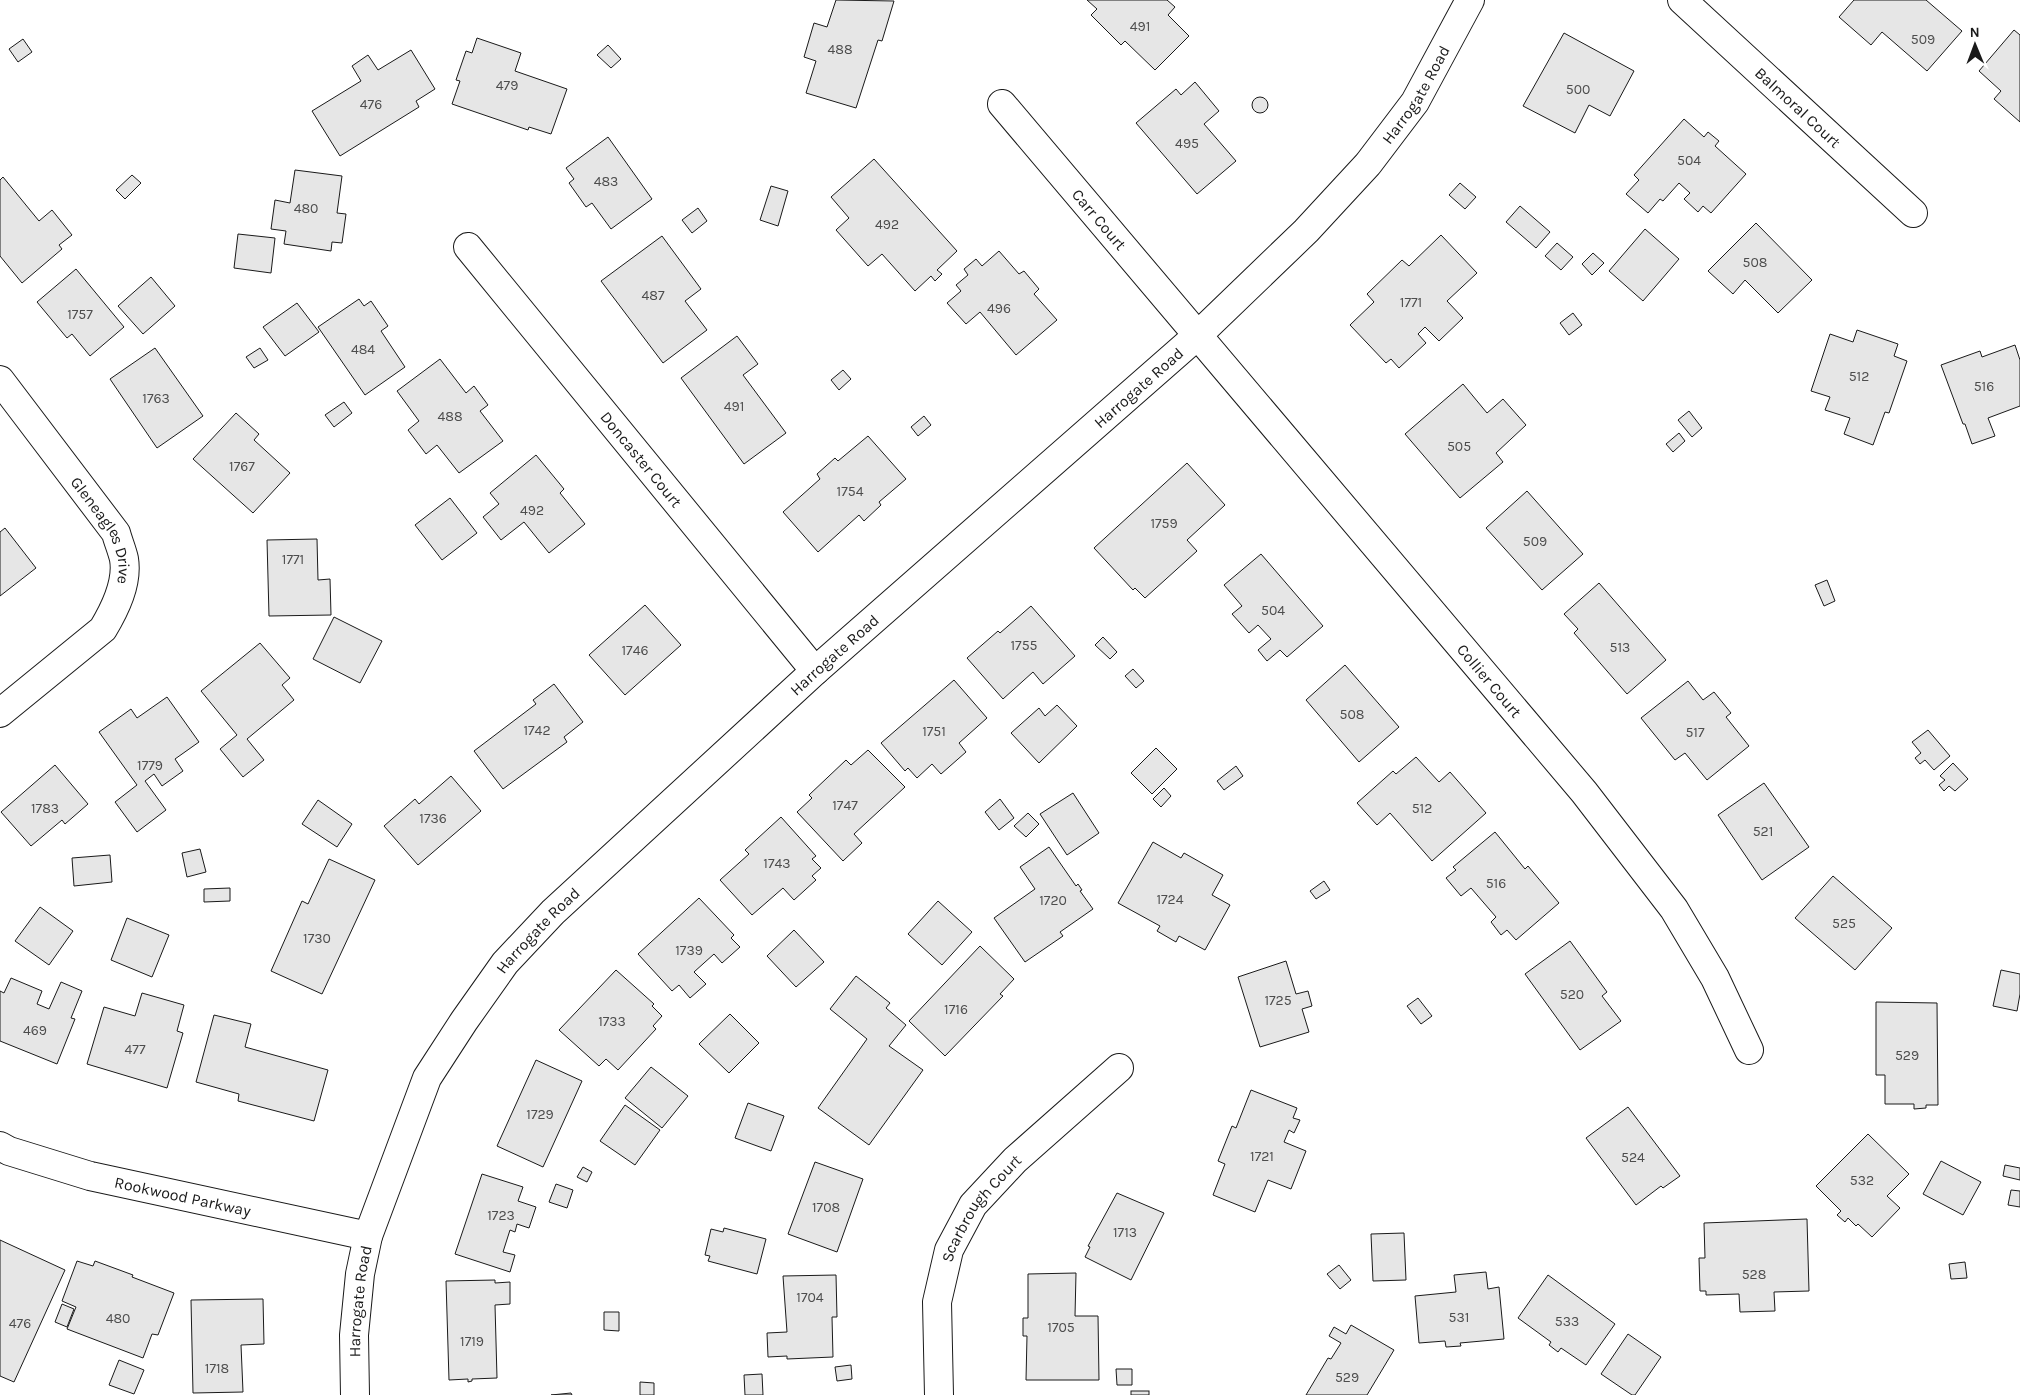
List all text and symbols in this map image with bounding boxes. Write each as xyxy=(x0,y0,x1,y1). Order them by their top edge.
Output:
house number: 491 xyxy=(1130,18,1150,35)
north arrow xyxy=(1950,20,2000,70)
text: N xyxy=(1970,24,1980,41)
house number: 509 xyxy=(1911,31,1935,48)
house number: 488 xyxy=(827,41,853,58)
street label: Harrogate Road xyxy=(1377,42,1453,147)
street label: Balmoral Court xyxy=(1751,63,1845,151)
house number: 479 xyxy=(496,77,518,94)
house number: 500 xyxy=(1566,81,1590,98)
house number: 476 xyxy=(360,96,382,113)
house number: 495 xyxy=(1175,135,1199,152)
house number: 504 xyxy=(1677,152,1701,169)
house number: 483 xyxy=(594,173,618,190)
street label: Carr Court xyxy=(1068,185,1131,254)
house number: 480 xyxy=(294,200,318,217)
house number: 492 xyxy=(875,216,899,233)
house number: 508 xyxy=(1743,254,1767,271)
house number: 487 xyxy=(642,287,665,304)
house number: 1771 xyxy=(1400,294,1422,311)
house number: 496 xyxy=(987,300,1011,317)
house number: 1757 xyxy=(67,306,93,323)
house number: 484 xyxy=(351,341,375,358)
street label: Harrogate Road xyxy=(1090,343,1187,432)
house number: 512 xyxy=(1849,368,1869,385)
house number: 516 xyxy=(1974,378,1994,395)
house number: 1763 xyxy=(142,390,170,407)
house number: 491 xyxy=(724,398,744,415)
street label: Doncaster Court xyxy=(597,407,686,511)
house number: 488 xyxy=(437,408,463,425)
house number: 505 xyxy=(1447,438,1471,455)
house number: 1767 xyxy=(229,458,255,475)
street label: Gleneagles Drive xyxy=(67,473,134,586)
house number: 1754 xyxy=(837,483,864,500)
house number: 492 xyxy=(520,502,544,519)
house number: 1759 xyxy=(1150,515,1178,532)
house number: 509 xyxy=(1523,533,1547,550)
house number: 1771 xyxy=(282,551,304,568)
house number: 504 xyxy=(1261,602,1285,619)
street label: Harrogate Road xyxy=(786,610,883,699)
house number: 1755 xyxy=(1010,637,1038,654)
house number: 513 xyxy=(1610,639,1630,656)
street label: Collier Court xyxy=(1453,640,1526,721)
house number: 1746 xyxy=(621,642,649,659)
house number: 508 xyxy=(1340,706,1364,723)
house number: 1742 xyxy=(523,722,551,739)
house number: 1751 xyxy=(922,723,946,740)
house number: 517 xyxy=(1685,724,1705,741)
house number: 1779 xyxy=(137,757,163,774)
house number: 1747 xyxy=(832,797,858,814)
house number: 1783 xyxy=(31,800,59,817)
house number: 512 xyxy=(1412,800,1432,817)
house number: 1736 xyxy=(419,810,447,827)
house number: 521 xyxy=(1753,823,1773,840)
house number: 1743 xyxy=(763,855,791,872)
house number: 516 xyxy=(1486,875,1506,892)
street label: Harrogate Road xyxy=(491,883,583,977)
house number: 1724 xyxy=(1156,891,1184,908)
house number: 1720 xyxy=(1039,892,1067,909)
house number: 525 xyxy=(1832,915,1856,932)
house number: 1730 xyxy=(303,930,331,947)
house number: 1739 xyxy=(675,942,703,959)
house number: 520 xyxy=(1560,986,1584,1003)
house number: 1725 xyxy=(1264,992,1292,1009)
house number: 1716 xyxy=(944,1001,968,1018)
house number: 1733 xyxy=(598,1013,626,1030)
house number: 469 xyxy=(23,1022,47,1039)
house number: 477 xyxy=(125,1041,146,1058)
house number: 529 xyxy=(1895,1047,1919,1064)
house number: 1729 xyxy=(526,1106,554,1123)
house number: 1721 xyxy=(1250,1148,1274,1165)
house number: 524 xyxy=(1621,1149,1645,1166)
street label: Scarbrough Court xyxy=(937,1150,1025,1264)
street label: Rookwood Parkway xyxy=(113,1172,253,1220)
house number: 532 xyxy=(1850,1172,1874,1189)
house number: 1708 xyxy=(812,1199,840,1216)
house number: 1723 xyxy=(487,1207,515,1224)
house number: 1713 xyxy=(1113,1224,1137,1241)
street label: Harrogate Road xyxy=(344,1244,375,1357)
house number: 528 xyxy=(1742,1266,1766,1283)
house number: 1704 xyxy=(796,1289,824,1306)
house number: 531 xyxy=(1449,1309,1469,1326)
house number: 480 xyxy=(106,1310,130,1327)
house number: 533 xyxy=(1555,1313,1579,1330)
house number: 476 xyxy=(9,1315,31,1332)
house number: 1705 xyxy=(1047,1319,1075,1336)
house number: 1719 xyxy=(460,1333,484,1350)
house number: 1718 xyxy=(205,1360,229,1377)
house number: 529 xyxy=(1335,1369,1359,1386)

